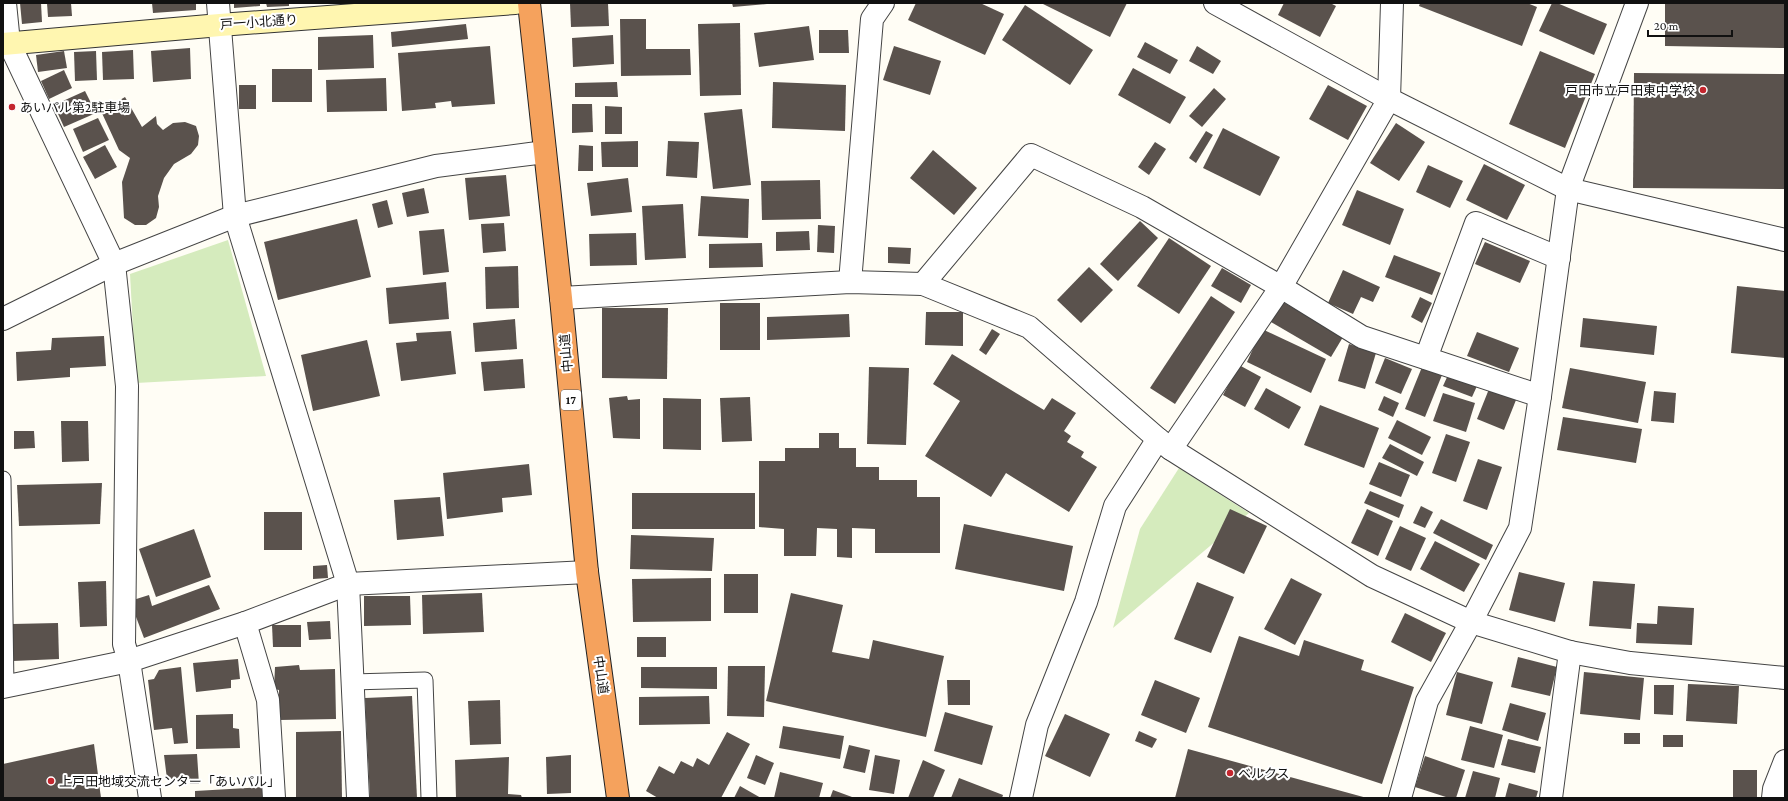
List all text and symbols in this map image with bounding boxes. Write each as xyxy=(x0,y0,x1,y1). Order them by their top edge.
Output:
street label: 戸一小北通り xyxy=(220,12,298,32)
scale bar xyxy=(1648,12,1732,38)
text: 20 m xyxy=(1654,19,1679,33)
place label: 戸田市立戸田東中学校 xyxy=(1565,83,1695,98)
marker: 戸田市立戸田東中学校 xyxy=(1698,85,1708,95)
place label: あいパル第2駐車場 xyxy=(20,100,130,115)
marker: あいパル第2駐車場 xyxy=(7,102,17,112)
street label: 中山道 xyxy=(557,333,575,373)
road number: 17 xyxy=(561,390,581,410)
street label: 中山道 xyxy=(591,655,611,695)
place label: ベルクス xyxy=(1238,766,1290,781)
marker: ベルクス xyxy=(1225,768,1235,778)
place label: 上戸田地域交流センター「あいパル」 xyxy=(59,774,280,789)
marker: 上戸田地域交流センター「あいパル」 xyxy=(46,776,56,786)

